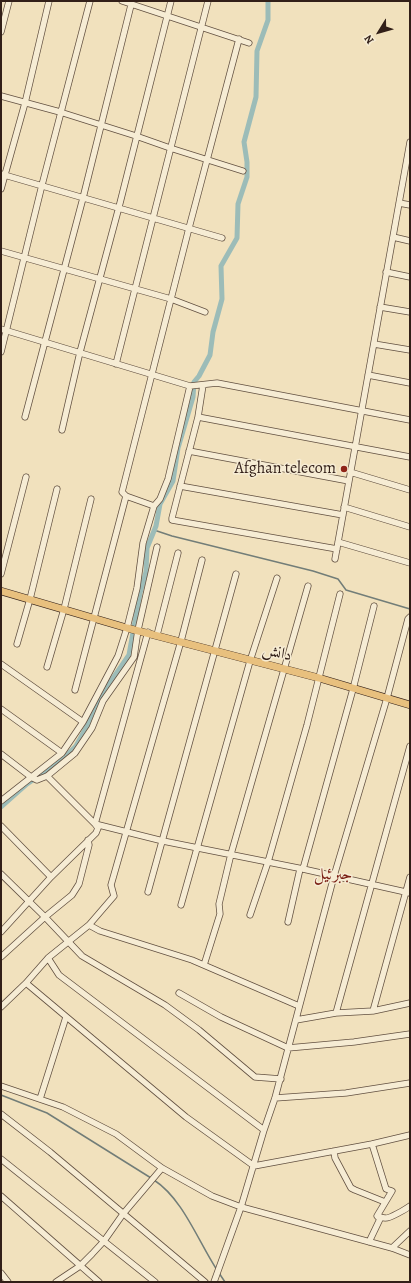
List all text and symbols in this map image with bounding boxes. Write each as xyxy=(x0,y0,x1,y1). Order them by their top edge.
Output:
north arrow xyxy=(359,12,399,52)
text: N xyxy=(361,32,377,47)
place label: Afghan telecom xyxy=(234,459,336,479)
marker: Afghan telecom xyxy=(339,464,349,474)
street label: دانش xyxy=(260,640,294,666)
district label: جبرئیل xyxy=(314,865,352,885)

